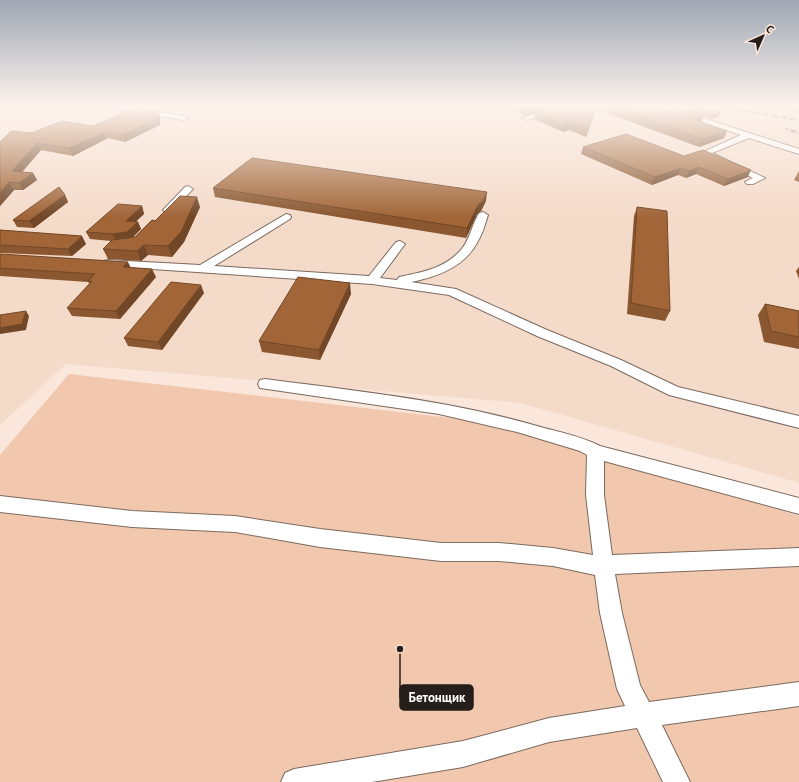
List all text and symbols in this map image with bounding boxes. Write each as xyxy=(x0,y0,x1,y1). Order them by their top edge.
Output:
north arrow xyxy=(743,16,783,56)
text: С xyxy=(763,22,777,36)
callout: Бетонщик xyxy=(400,685,473,710)
text: Бетонщик xyxy=(409,689,466,706)

